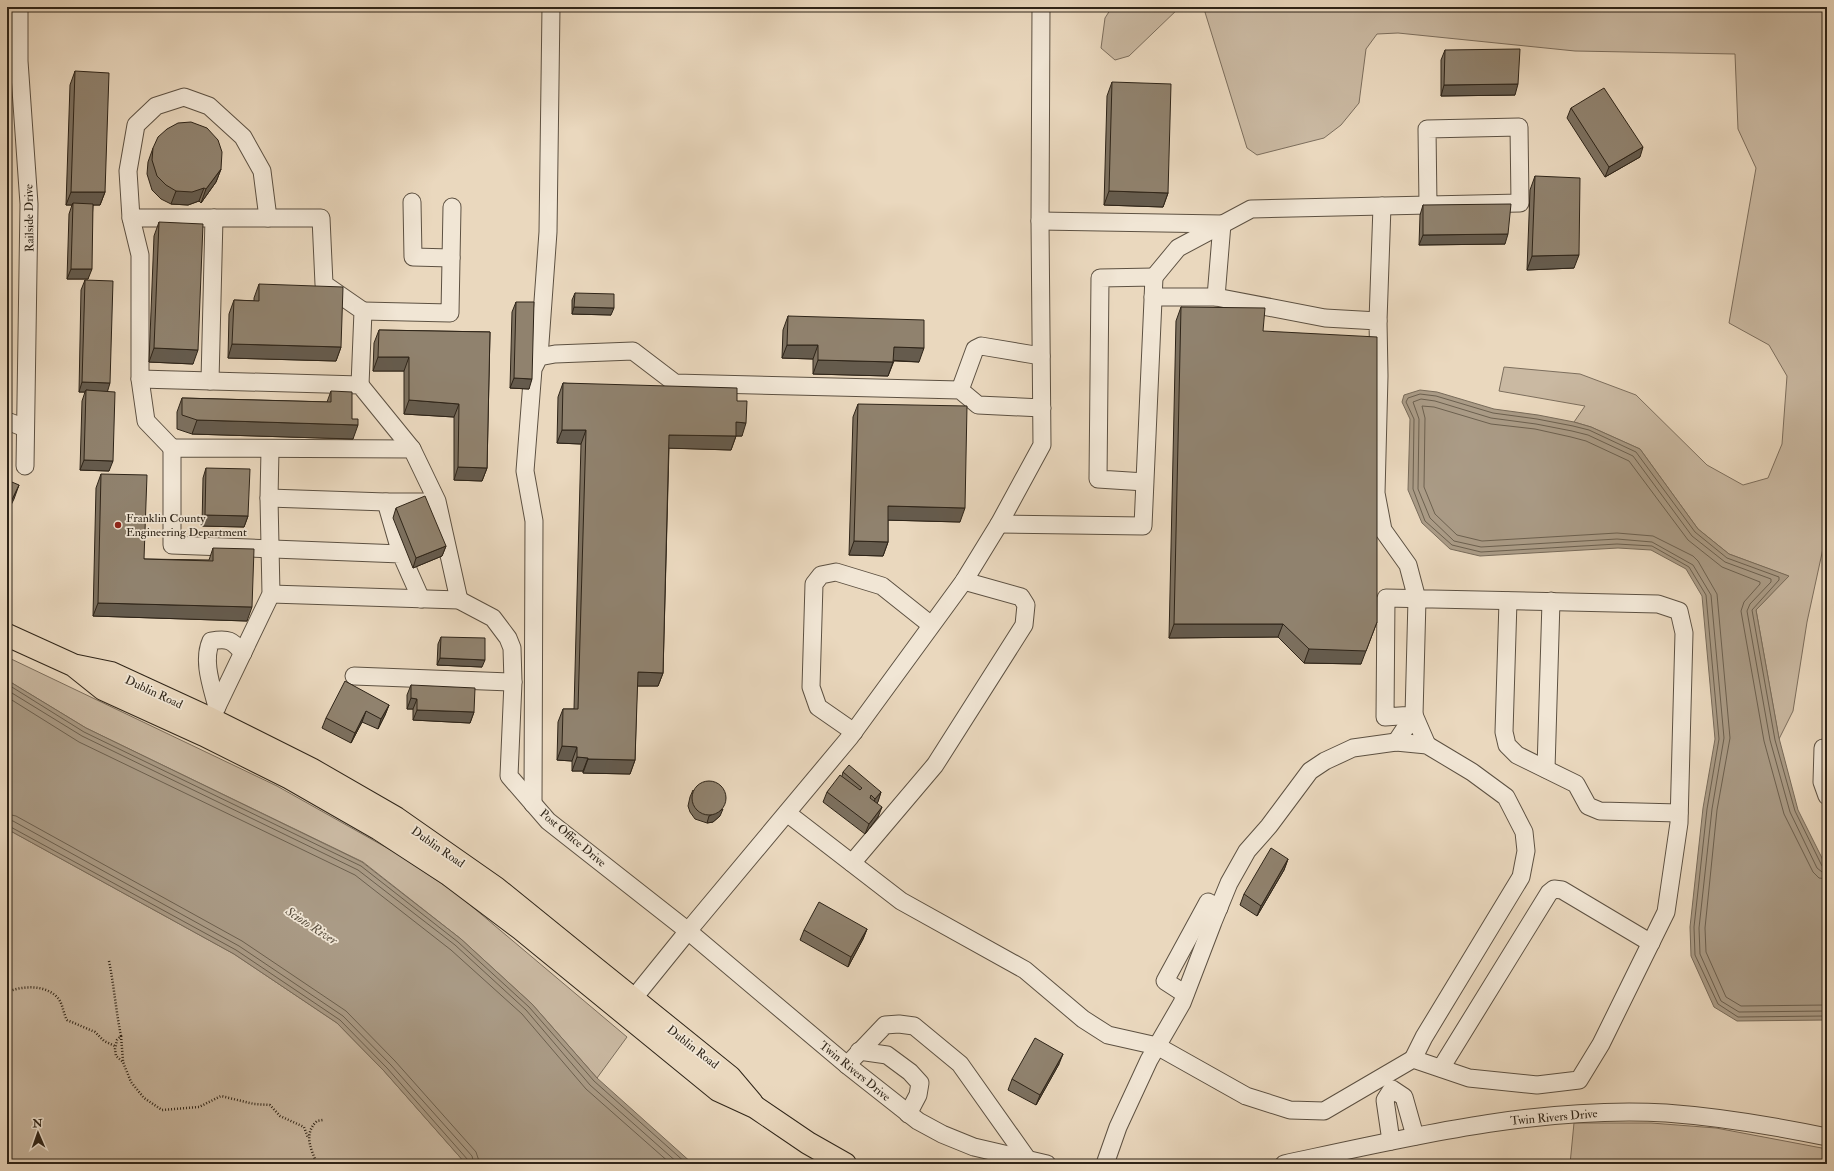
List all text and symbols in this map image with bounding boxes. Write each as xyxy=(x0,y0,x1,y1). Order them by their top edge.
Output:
street label: Railside Drive xyxy=(21,184,38,252)
place label: Franklin County Engineering Department xyxy=(126,511,247,540)
marker: Franklin County Engineering Department xyxy=(113,520,123,530)
street label: Dublin Road xyxy=(123,673,185,712)
street label: Post Office Drive xyxy=(536,806,609,871)
street label: Dublin Road xyxy=(408,824,467,871)
water label: Scioto River xyxy=(282,903,341,949)
street label: Dublin Road xyxy=(664,1022,722,1072)
street label: Twin Rivers Drive xyxy=(816,1038,893,1105)
street label: Twin Rivers Drive xyxy=(1510,1106,1598,1129)
north arrow xyxy=(18,1113,58,1153)
text: N xyxy=(32,1117,44,1130)

